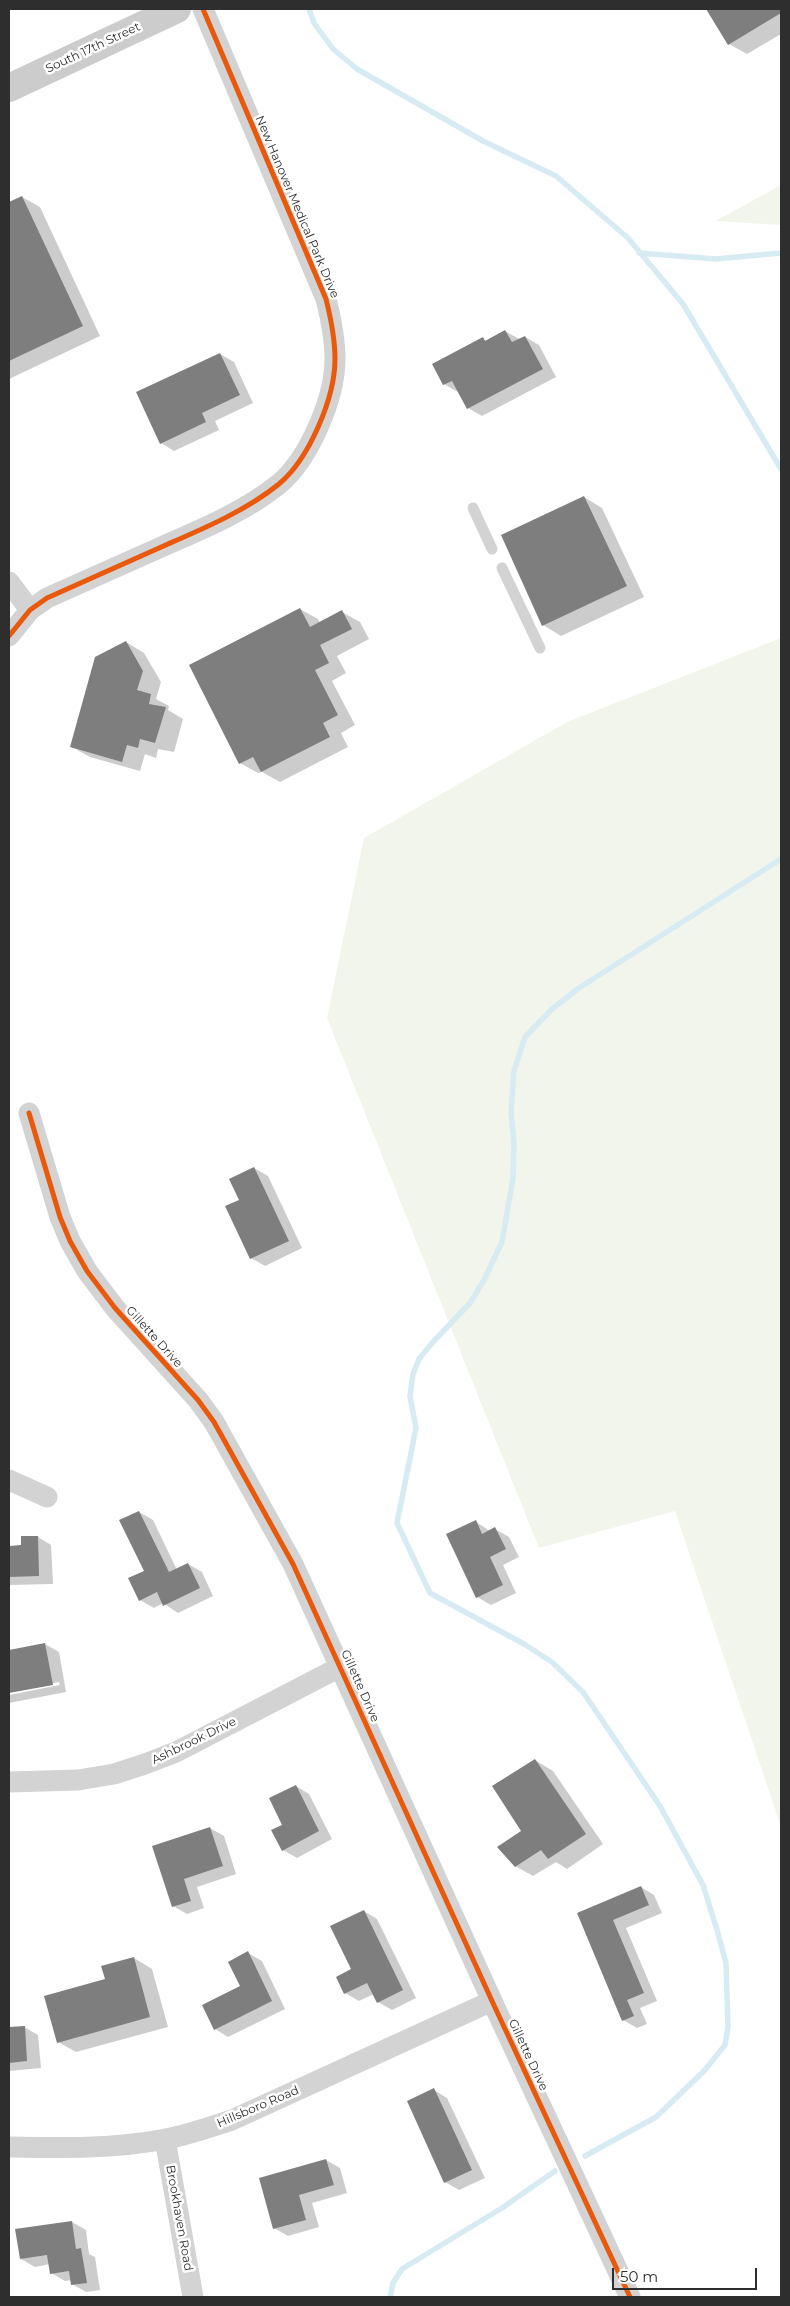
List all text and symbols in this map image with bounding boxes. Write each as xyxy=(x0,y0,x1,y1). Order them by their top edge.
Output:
street label: South 17th Street xyxy=(43,20,143,76)
street label: New Hanover Medical Park Drive xyxy=(252,114,342,300)
street label: Gillette Drive xyxy=(123,1303,185,1371)
street label: Gillette Drive xyxy=(338,1648,382,1724)
street label: Ashbrook Drive xyxy=(149,1714,239,1768)
street label: Gillette Drive xyxy=(505,2017,551,2093)
street label: Hillsboro Road xyxy=(215,2083,301,2131)
street label: Brookhaven Road xyxy=(163,2164,195,2272)
scale bar xyxy=(615,2258,760,2290)
text: 50 m xyxy=(620,2267,658,2286)

